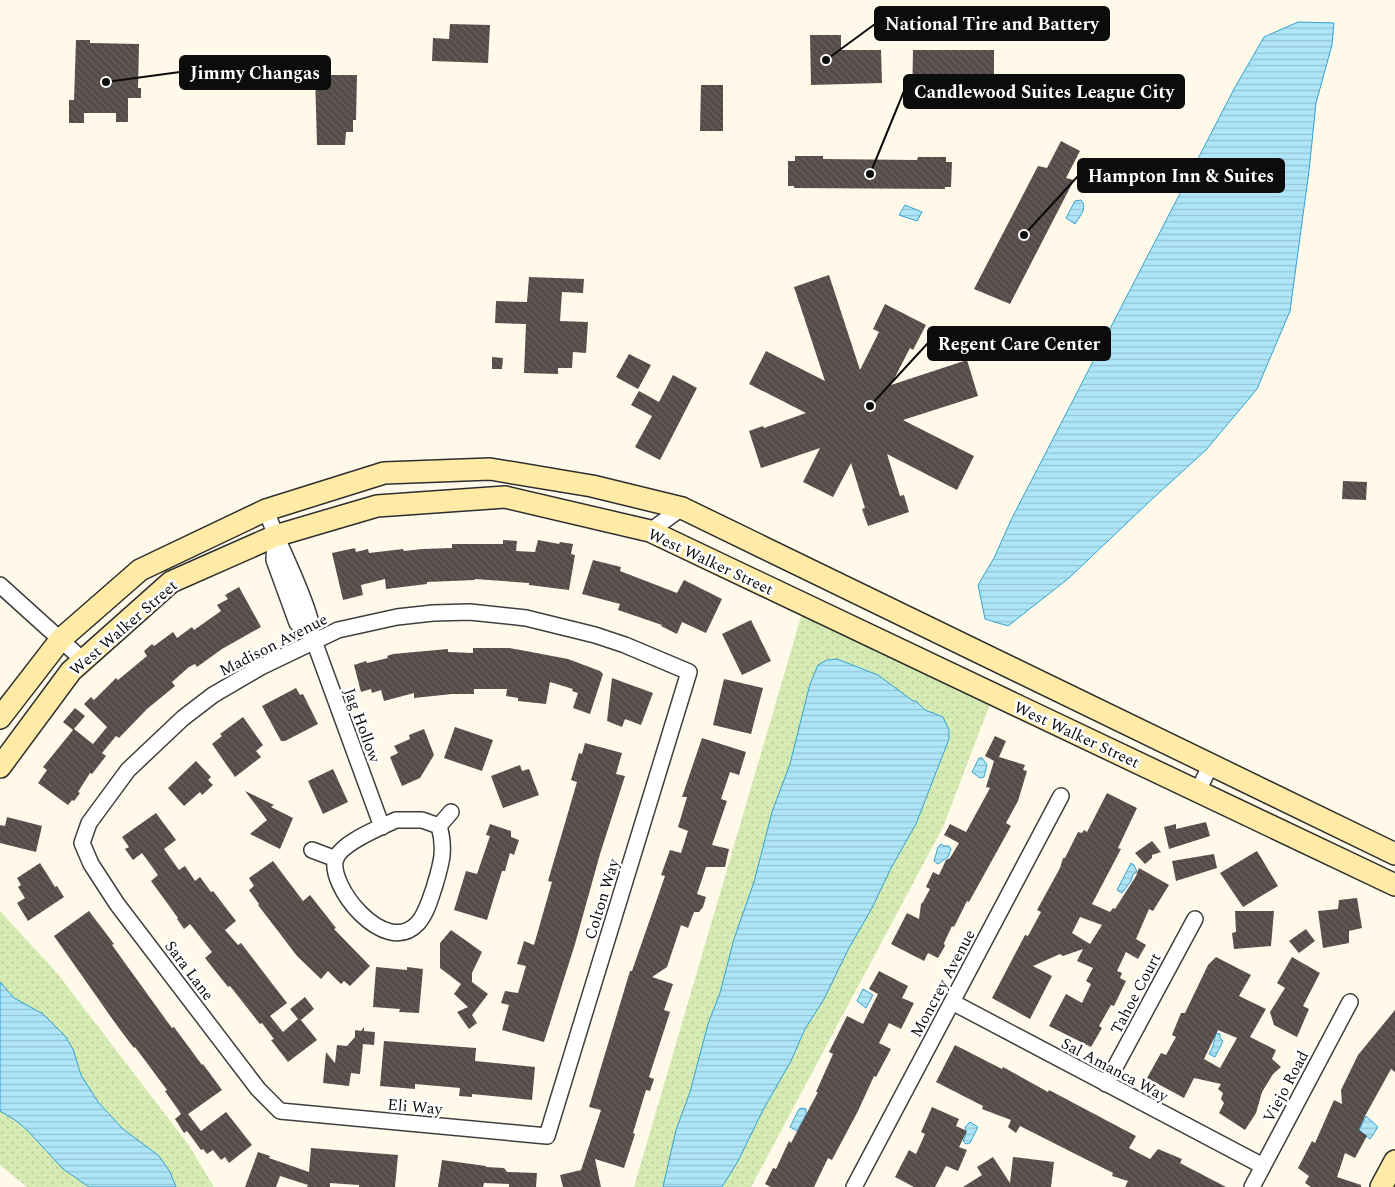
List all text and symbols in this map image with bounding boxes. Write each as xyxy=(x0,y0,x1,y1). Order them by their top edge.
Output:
callout: National Tire and Battery xyxy=(875,7,1109,40)
text: National Tire and Battery xyxy=(885,11,1100,38)
callout: Jimmy Changas xyxy=(180,56,330,89)
text: Jimmy Changas xyxy=(190,60,320,87)
callout: Candlewood Suites League City xyxy=(904,75,1184,108)
text: Candlewood Suites League City xyxy=(914,79,1175,106)
callout: Hampton Inn & Suites xyxy=(1078,159,1284,192)
text: Hampton Inn & Suites xyxy=(1088,163,1274,190)
callout: Regent Care Center xyxy=(928,327,1110,360)
text: Regent Care Center xyxy=(938,331,1101,358)
street label: West Walker Street xyxy=(644,522,778,602)
street label: West Walker Street xyxy=(64,574,183,681)
street label: Madison Avenue xyxy=(215,607,332,683)
street label: Jag Hollow xyxy=(337,685,387,767)
street label: West Walker Street xyxy=(1010,695,1144,775)
street label: Colton Way xyxy=(578,855,626,943)
street label: Moncrey Avenue xyxy=(904,925,982,1042)
street label: Sara Lane xyxy=(159,935,220,1006)
street label: Tahoe Court xyxy=(1104,948,1168,1038)
street label: Sal Amanca Way xyxy=(1057,1032,1174,1109)
street label: Viejo Road xyxy=(1257,1046,1315,1127)
street label: Eli Way xyxy=(386,1093,445,1121)

